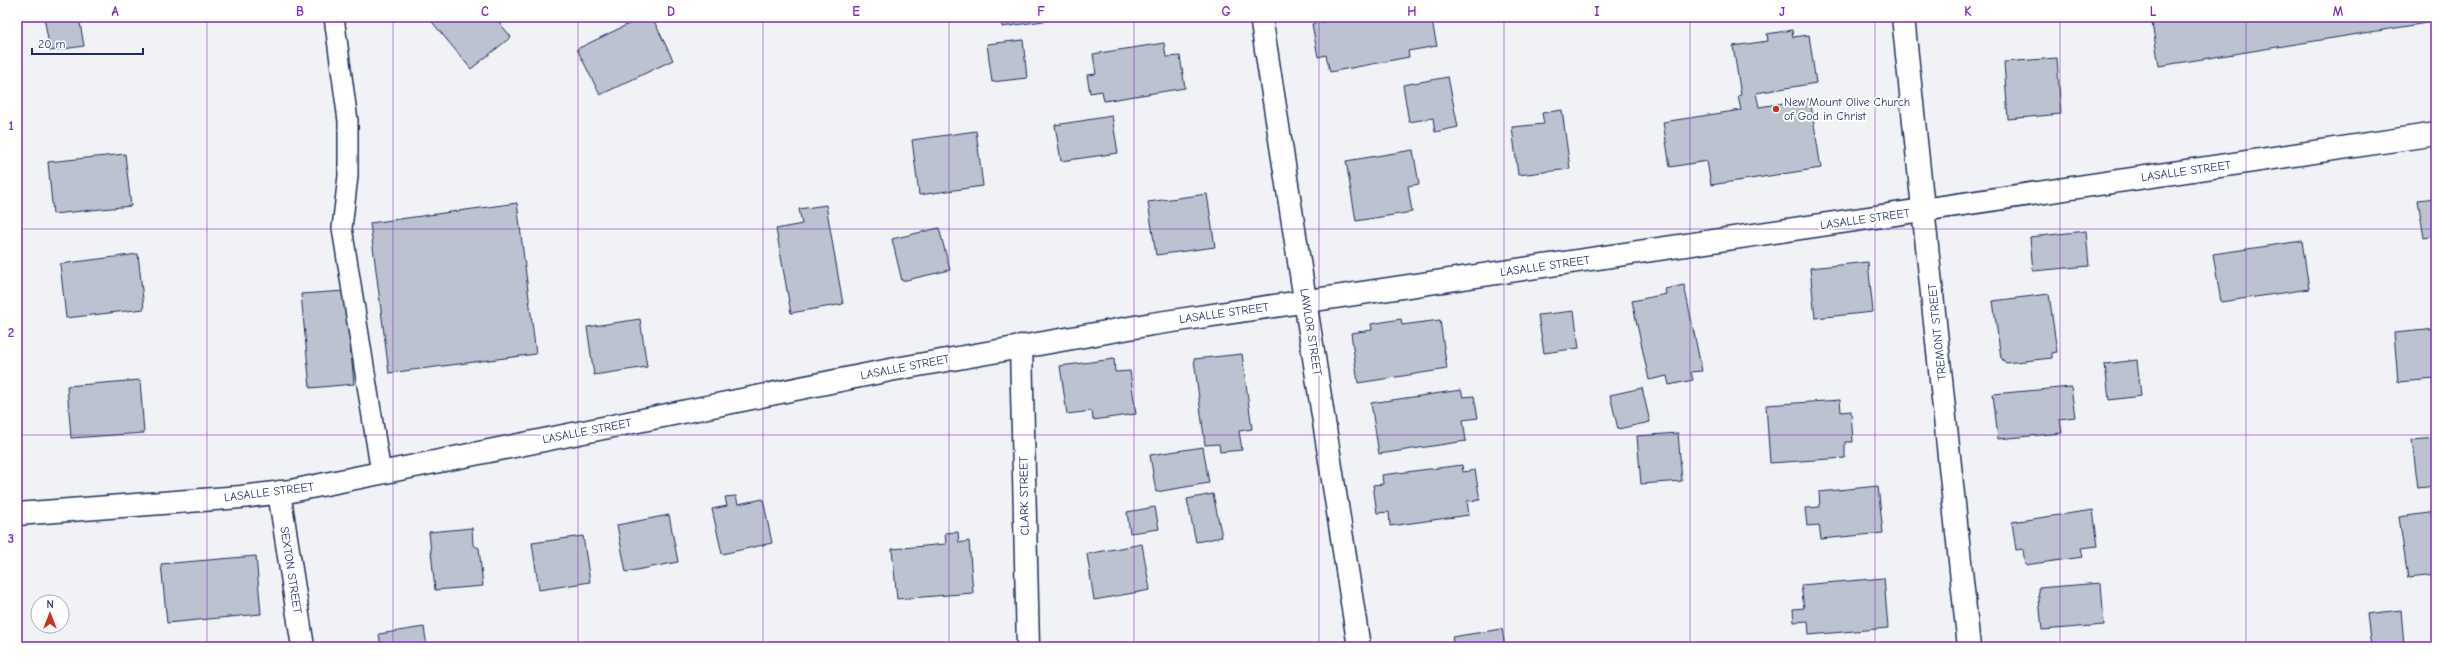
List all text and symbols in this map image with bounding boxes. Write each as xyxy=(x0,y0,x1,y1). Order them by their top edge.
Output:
text: A xyxy=(111,4,119,19)
text: B xyxy=(296,4,304,19)
text: C xyxy=(481,4,489,19)
text: D xyxy=(667,4,675,19)
text: E xyxy=(852,4,860,19)
text: F xyxy=(1037,4,1045,19)
text: G xyxy=(1221,4,1231,19)
text: H xyxy=(1407,4,1417,19)
text: I xyxy=(1594,4,1600,19)
text: J xyxy=(1779,4,1785,19)
text: K xyxy=(1964,4,1972,19)
text: L xyxy=(2150,4,2157,19)
text: M xyxy=(2333,4,2344,19)
scale bar xyxy=(32,30,143,56)
text: 20 m xyxy=(38,37,66,51)
place label: New Mount Olive Church of God in Christ xyxy=(1784,95,1910,123)
marker: New Mount Olive Church of God in Christ xyxy=(1771,104,1781,114)
text: 1 xyxy=(8,118,14,133)
street label: LASALLE STREET xyxy=(2140,158,2233,184)
street label: LASALLE STREET xyxy=(1819,206,1912,232)
street label: LASALLE STREET xyxy=(1499,253,1592,279)
street label: TREMONT STREET xyxy=(1925,282,1949,381)
street label: LAWLOR STREET xyxy=(1297,287,1325,377)
street label: LASALLE STREET xyxy=(1178,300,1271,326)
text: 2 xyxy=(8,325,14,340)
street label: LASALLE STREET xyxy=(859,351,952,383)
street label: LASALLE STREET xyxy=(541,415,634,447)
street label: CLARK STREET xyxy=(1016,456,1032,536)
street label: LASALLE STREET xyxy=(223,479,316,504)
street label: SEXTON STREET xyxy=(277,525,305,615)
text: 3 xyxy=(8,531,14,546)
north arrow xyxy=(30,594,70,634)
text: N xyxy=(46,598,54,611)

